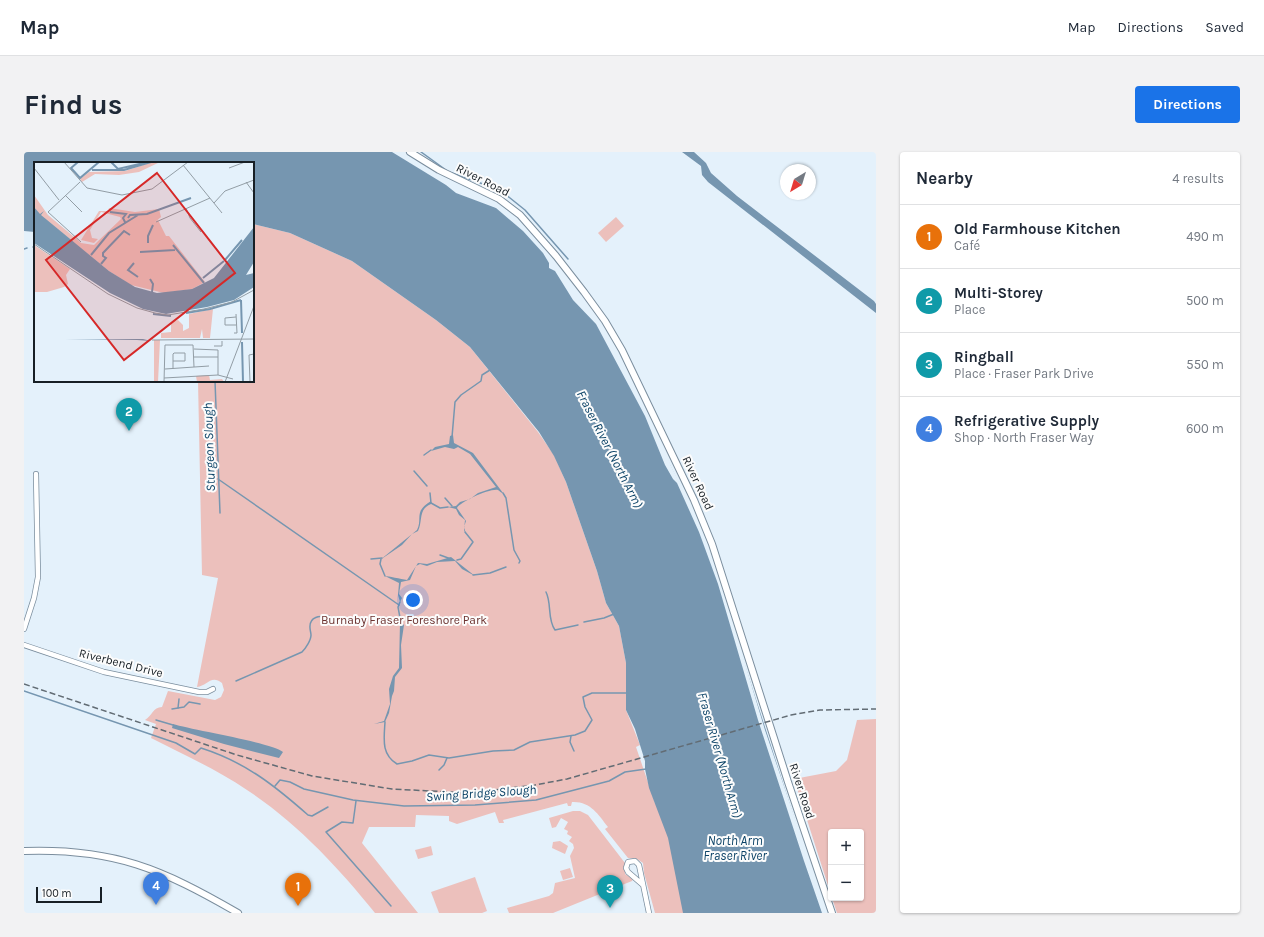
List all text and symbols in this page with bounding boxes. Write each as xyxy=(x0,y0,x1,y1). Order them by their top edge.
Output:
text: Map xyxy=(20,17,59,39)
text: Map xyxy=(1068,19,1096,36)
text: Directions xyxy=(1118,19,1183,36)
text: Saved xyxy=(1205,19,1244,36)
button: Directions xyxy=(1135,86,1240,123)
text: Find us xyxy=(24,88,123,121)
street label: River Road xyxy=(454,161,512,199)
inset map xyxy=(34,162,254,382)
north arrow xyxy=(780,164,816,200)
text: Nearby xyxy=(916,168,973,188)
text: 4 results xyxy=(1172,171,1224,186)
text: Old Farmhouse Kitchen xyxy=(954,220,1121,238)
text: 1 xyxy=(927,229,931,244)
text: 490 m xyxy=(1186,229,1224,244)
text: Café xyxy=(954,238,980,253)
text: Multi-Storey xyxy=(954,284,1043,302)
text: 2 xyxy=(925,293,933,308)
text: 500 m xyxy=(1186,293,1224,308)
text: Place xyxy=(954,302,985,317)
text: Ringball xyxy=(954,348,1014,366)
text: 3 xyxy=(925,357,933,372)
text: 550 m xyxy=(1186,357,1224,372)
text: Place · Fraser Park Drive xyxy=(954,366,1094,381)
water label: Fraser River (North Arm) xyxy=(574,388,646,510)
pin: 2 xyxy=(116,398,142,431)
water label: Sturgeon Slough xyxy=(200,402,218,492)
text: Refrigerative Supply xyxy=(954,412,1099,430)
text: 4 xyxy=(925,421,933,436)
text: 600 m xyxy=(1186,421,1224,436)
text: Shop · North Fraser Way xyxy=(954,430,1094,445)
street label: River Road xyxy=(679,454,717,512)
your location xyxy=(403,590,423,610)
park label: Burnaby Fraser Foreshore Park xyxy=(321,613,487,627)
street label: Riverbend Drive xyxy=(78,646,164,680)
water label: Fraser River (North Arm) xyxy=(695,690,745,820)
street label: River Road xyxy=(786,761,818,821)
water label: Swing Bridge Slough xyxy=(425,782,537,804)
map controls xyxy=(828,829,864,901)
button: + xyxy=(828,829,864,865)
water label: North Arm Fraser River xyxy=(703,833,767,863)
button: − xyxy=(828,865,864,901)
pin: 4 xyxy=(143,872,169,905)
pin: 1 xyxy=(285,873,311,906)
pin: 3 xyxy=(597,875,623,908)
scale bar xyxy=(36,885,102,904)
text: 100 m xyxy=(42,887,72,900)

